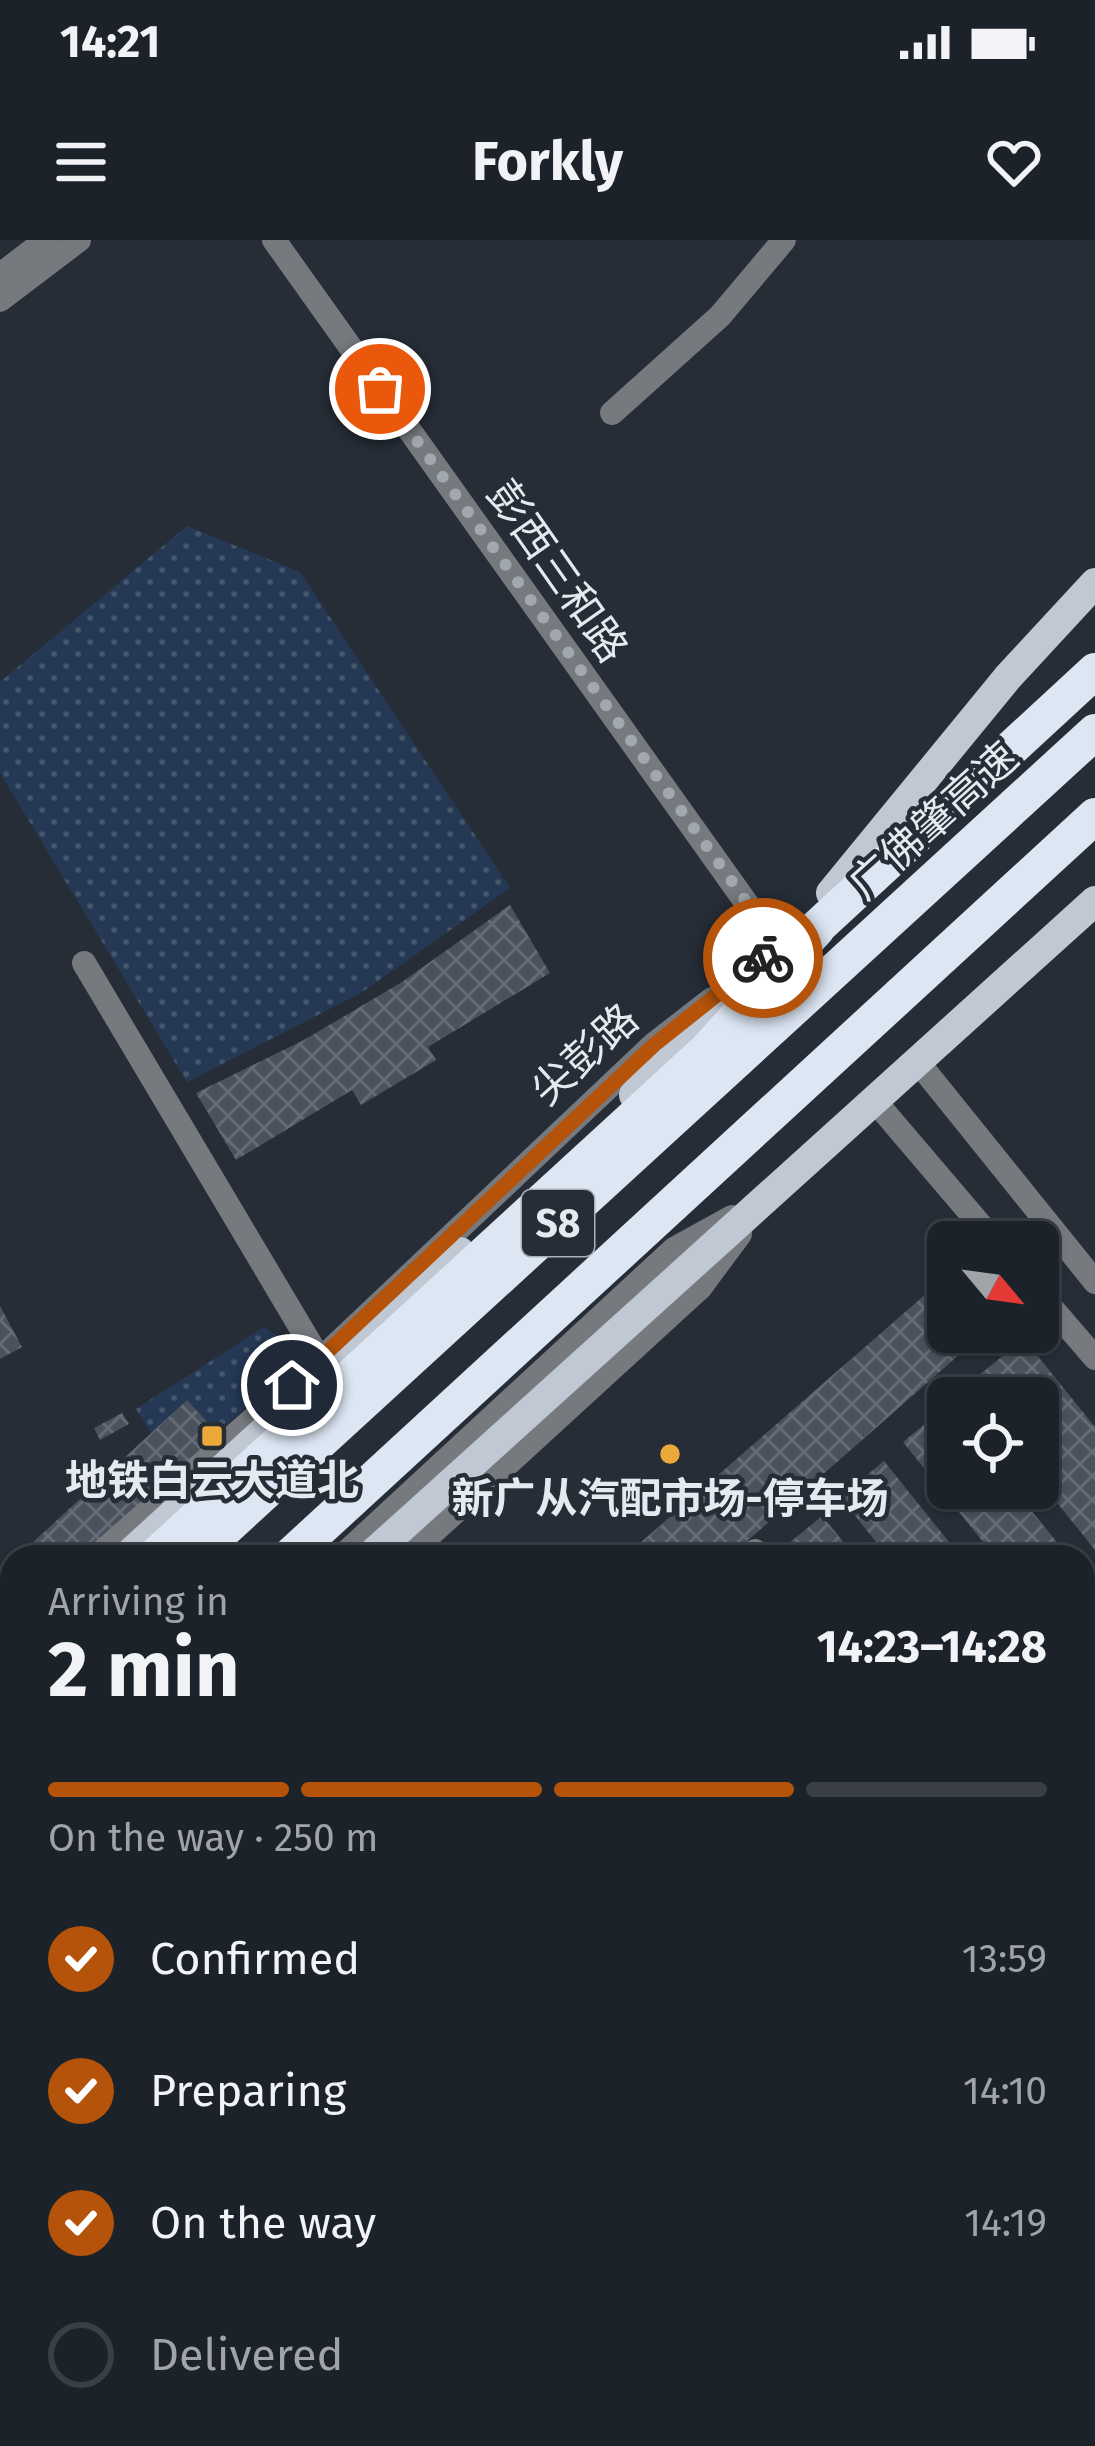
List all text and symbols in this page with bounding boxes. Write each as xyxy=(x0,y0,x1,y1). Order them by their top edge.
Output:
text: 14:21 xyxy=(60,15,160,69)
icon: menu xyxy=(48,129,114,195)
icon: heart xyxy=(981,129,1047,195)
text: Forkly xyxy=(472,130,623,194)
pin xyxy=(329,338,431,440)
icon: bag xyxy=(347,356,413,422)
street label: 彭西三和路 xyxy=(476,471,638,672)
street label: 广佛肇高速 xyxy=(839,732,1028,910)
courier xyxy=(703,898,823,1018)
icon: bike xyxy=(730,925,796,991)
street label: 尖彭路 xyxy=(521,994,648,1115)
road number: S8 xyxy=(522,1190,594,1256)
north arrow xyxy=(927,1221,1059,1353)
map controls xyxy=(927,1221,1059,1509)
pin xyxy=(241,1334,343,1436)
icon: home xyxy=(259,1352,325,1418)
button: locate xyxy=(927,1377,1059,1509)
marker: 地铁白云大道北 xyxy=(199,1423,225,1449)
marker: 新广从汽配市场-停车场 xyxy=(657,1441,683,1467)
place label: 地铁白云大道北 xyxy=(65,1456,359,1506)
place label: 新广从汽配市场-停车场 xyxy=(451,1474,889,1524)
text: Arriving in xyxy=(48,1579,229,1625)
text: 14:23–14:28 xyxy=(817,1620,1047,1674)
text: 2 min xyxy=(48,1623,240,1717)
text: On the way · 250 m xyxy=(48,1815,378,1861)
icon: check xyxy=(48,1926,114,1992)
text: Confirmed xyxy=(150,1932,360,1986)
text: 13:59 xyxy=(962,1936,1047,1982)
icon: check xyxy=(48,2058,114,2124)
text: Preparing xyxy=(150,2064,346,2118)
text: 14:10 xyxy=(963,2068,1047,2114)
icon: check xyxy=(48,2190,114,2256)
text: On the way xyxy=(150,2196,376,2250)
text: 14:19 xyxy=(964,2200,1047,2246)
text: Delivered xyxy=(150,2328,343,2382)

